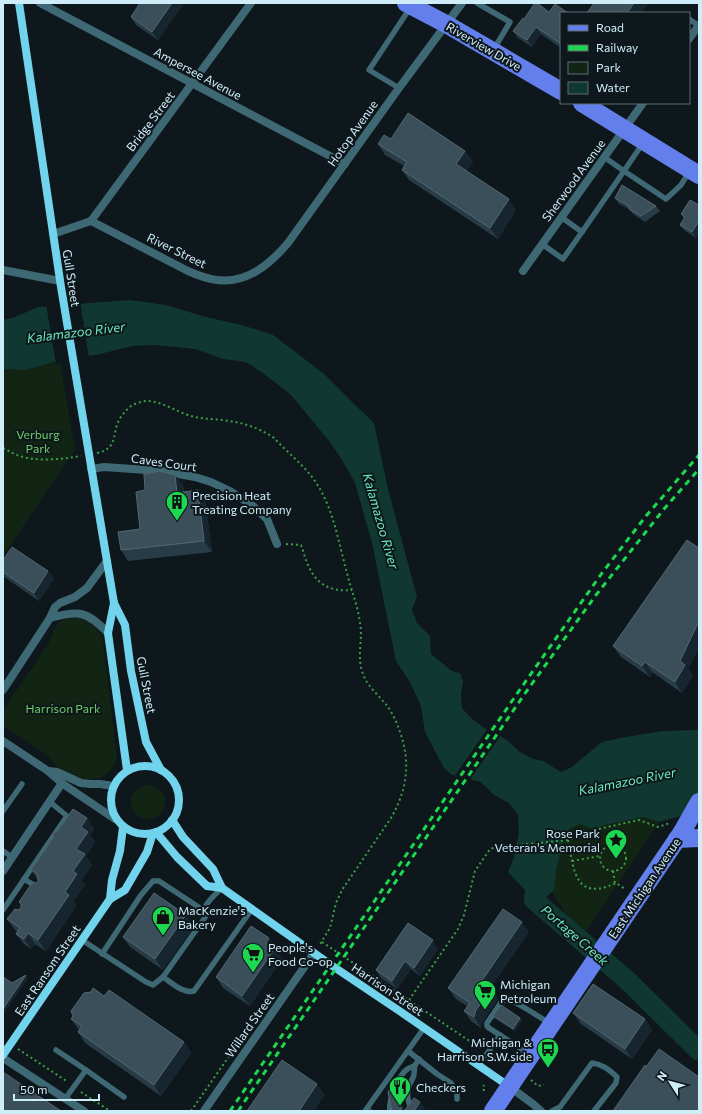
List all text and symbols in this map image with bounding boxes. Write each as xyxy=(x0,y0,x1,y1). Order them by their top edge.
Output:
legend xyxy=(560,12,690,104)
street label: Riverview Drive xyxy=(444,19,524,73)
text: Road xyxy=(596,20,624,34)
text: Railway xyxy=(596,40,638,54)
street label: Ampersee Avenue xyxy=(152,44,244,102)
text: Park xyxy=(596,60,622,74)
text: Water xyxy=(596,80,630,94)
street label: Bridge Street xyxy=(123,88,177,154)
street label: Hotop Avenue xyxy=(324,97,380,169)
street label: Sherwood Avenue xyxy=(539,136,607,224)
street label: River Street xyxy=(145,230,209,270)
street label: Gull Street xyxy=(61,248,83,308)
water label: Kalamazoo River xyxy=(26,318,127,346)
park label: Verburg Park xyxy=(16,427,60,455)
street label: Caves Court xyxy=(130,450,198,474)
water label: Kalamazoo River xyxy=(360,471,403,571)
place label: Precision Heat Treating Company xyxy=(192,488,292,516)
building icon: Precision Heat Treating Company xyxy=(164,489,190,522)
street label: Gull Street xyxy=(135,655,159,715)
park label: Harrison Park xyxy=(26,701,101,715)
water label: Kalamazoo River xyxy=(577,764,678,798)
place label: Rose Park Veteran's Memorial xyxy=(495,826,600,854)
place icon: Rose Park Veteran's Memorial xyxy=(603,827,629,860)
street label: East Michigan Avenue xyxy=(605,835,683,941)
water label: Portage Creek xyxy=(538,901,613,969)
place label: MacKenzie's Bakery xyxy=(178,903,246,931)
shop icon: MacKenzie's Bakery xyxy=(150,904,176,937)
street label: East Ransom Street xyxy=(11,922,83,1018)
place label: People's Food Co-op xyxy=(268,940,333,968)
supermarket icon: People's Food Co-op xyxy=(240,941,266,974)
street label: Harrison Street xyxy=(349,960,427,1018)
place label: Michigan Petroleum xyxy=(500,977,557,1005)
supermarket icon: Michigan Petroleum xyxy=(472,978,498,1011)
street label: Willard Street xyxy=(222,990,276,1060)
place label: Michigan & Harrison S.W.side xyxy=(437,1035,532,1063)
bus stop icon: Michigan & Harrison S.W.side xyxy=(535,1036,561,1069)
north arrow xyxy=(650,1062,690,1102)
text: N xyxy=(654,1069,669,1083)
restaurant icon: Checkers xyxy=(387,1074,413,1107)
scale bar xyxy=(14,1076,99,1102)
place label: Checkers xyxy=(416,1080,466,1094)
text: 50 m xyxy=(20,1082,48,1096)

